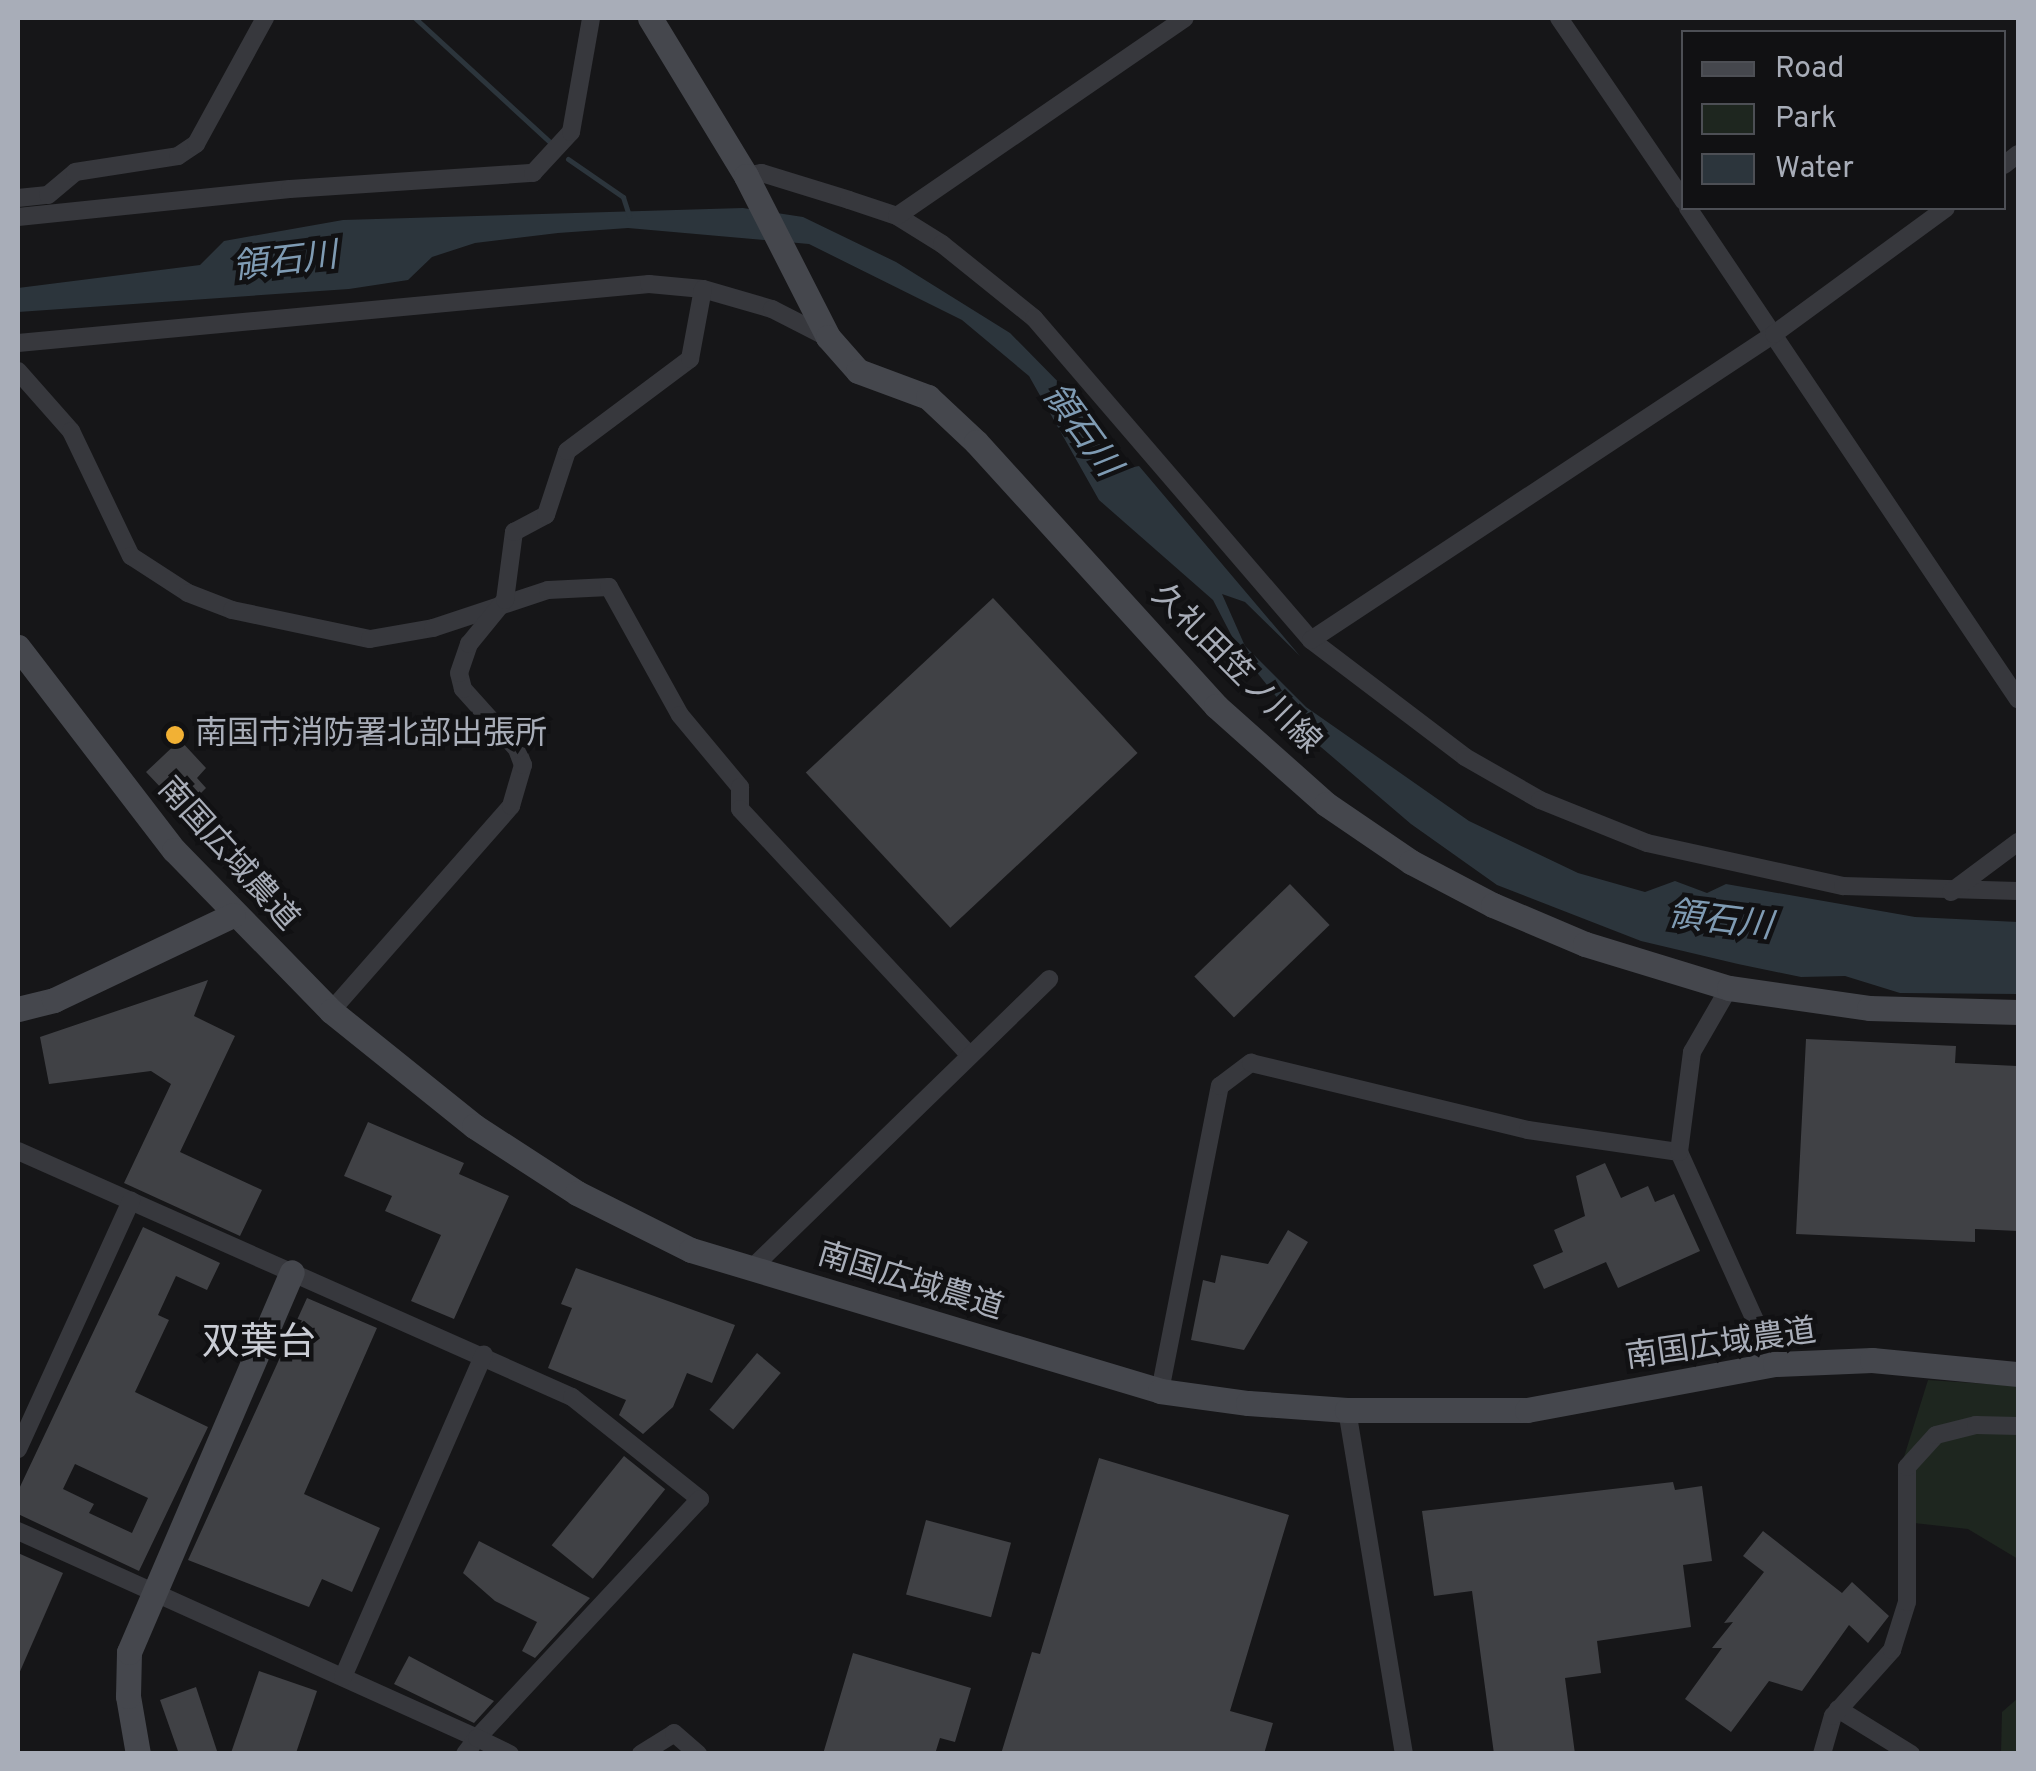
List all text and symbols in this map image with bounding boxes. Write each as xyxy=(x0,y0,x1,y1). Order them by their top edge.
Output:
legend xyxy=(1681,30,2006,210)
text: Road xyxy=(1775,51,1844,88)
text: Park xyxy=(1775,101,1837,138)
text: Water xyxy=(1775,151,1854,188)
water label: 領石川 xyxy=(230,236,340,290)
water label: 領石川 xyxy=(1032,376,1128,486)
street label: 久礼田笠ノ川線 xyxy=(1142,577,1328,763)
place label: 南国市消防署北部出張所 xyxy=(195,716,547,754)
marker: 南国市消防署北部出張所 xyxy=(164,724,186,746)
street label: 南国広域農道 xyxy=(148,771,306,939)
water label: 領石川 xyxy=(1665,895,1775,949)
street label: 南国広域農道 xyxy=(813,1237,1007,1329)
street label: 南国広域農道 xyxy=(1623,1314,1819,1378)
district label: 双葉台 xyxy=(202,1322,316,1368)

